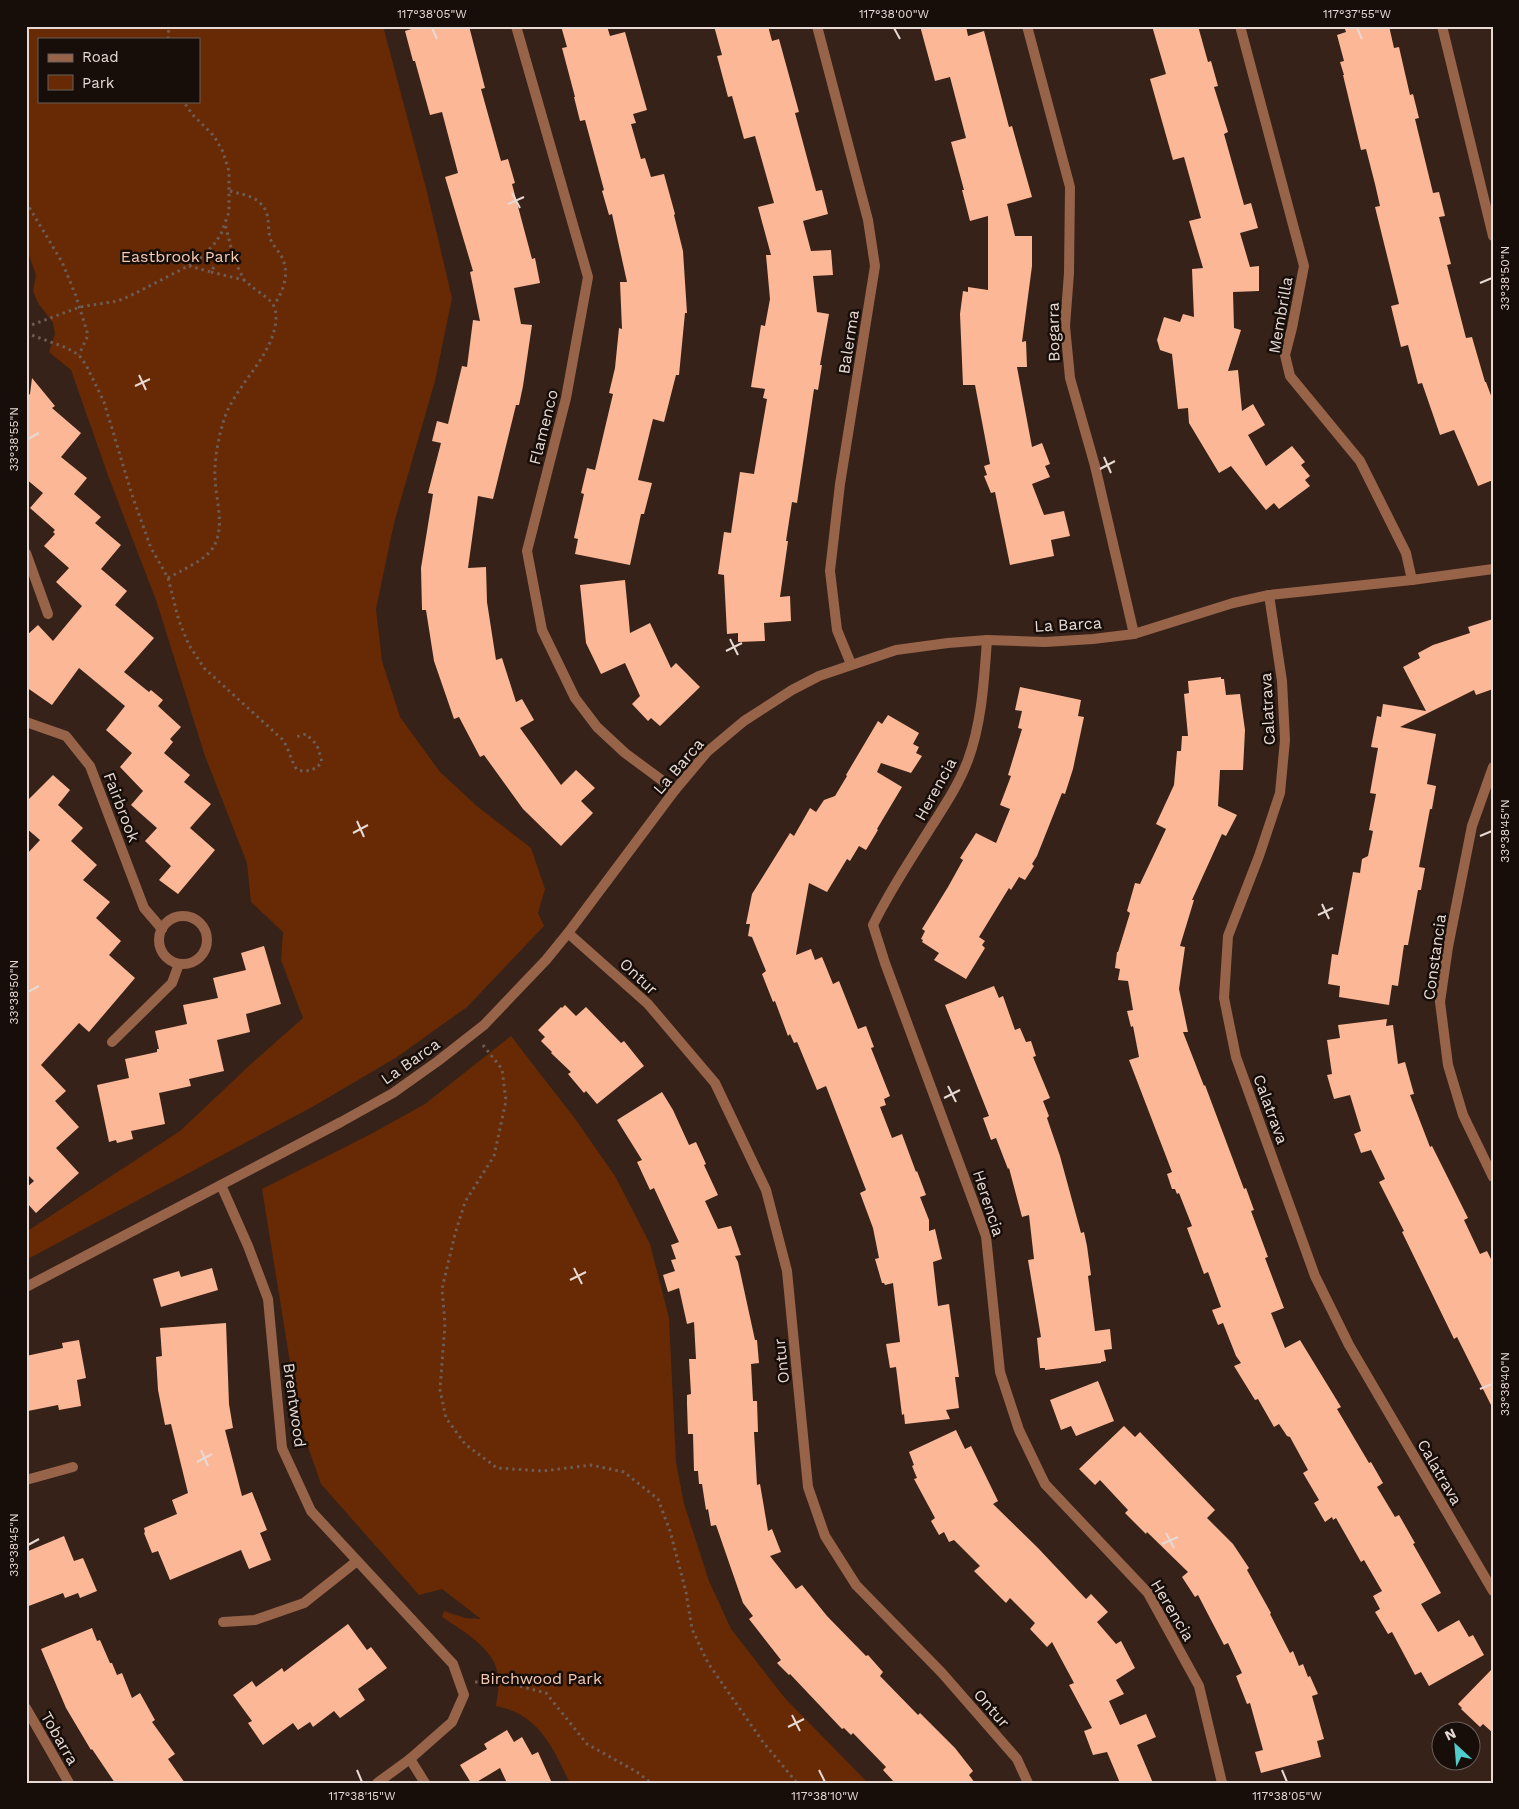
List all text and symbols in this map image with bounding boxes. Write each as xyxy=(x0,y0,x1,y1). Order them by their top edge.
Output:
text: 117°38'05"W xyxy=(397,7,467,21)
text: 117°38'00"W xyxy=(859,7,930,21)
text: 117°37'55"W xyxy=(1323,7,1391,21)
legend xyxy=(38,38,200,102)
text: Road xyxy=(82,48,119,66)
text: Park xyxy=(82,74,115,92)
text: 33°38'50"N xyxy=(1498,246,1512,310)
park label: Eastbrook Park xyxy=(121,247,239,266)
street label: Membrilla xyxy=(1264,275,1297,355)
street label: Bogarra xyxy=(1043,302,1064,362)
street label: Balerma xyxy=(834,309,863,375)
street label: Flamenco xyxy=(525,388,562,467)
text: 33°38'55"N xyxy=(7,407,21,471)
street label: La Barca xyxy=(1034,613,1102,636)
street label: Calatrava xyxy=(1256,672,1279,746)
street label: La Barca xyxy=(649,735,708,798)
street label: Herencia xyxy=(911,755,960,824)
street label: Fairbrook xyxy=(100,770,144,845)
text: 33°38'45"N xyxy=(1498,799,1512,863)
street label: Constancia xyxy=(1419,913,1450,1001)
street label: Ontur xyxy=(616,954,662,999)
text: 33°38'50"N xyxy=(7,960,21,1024)
street label: La Barca xyxy=(377,1034,443,1089)
street label: Calatrava xyxy=(1249,1072,1292,1147)
street label: Herencia xyxy=(969,1168,1008,1239)
street label: Ontur xyxy=(770,1337,793,1384)
text: 33°38'40"N xyxy=(1498,1352,1512,1416)
street label: Brentwood xyxy=(279,1362,310,1448)
street label: Calatrava xyxy=(1413,1436,1466,1508)
text: 33°38'45"N xyxy=(7,1513,21,1577)
street label: Herencia xyxy=(1147,1576,1198,1645)
park label: Birchwood Park xyxy=(480,1669,602,1688)
street label: Ontur xyxy=(970,1685,1014,1732)
street label: Tobarra xyxy=(37,1708,82,1768)
north arrow xyxy=(1432,1722,1482,1772)
text: N xyxy=(1442,1725,1458,1744)
text: 117°38'15"W xyxy=(329,1789,396,1803)
text: 117°38'10"W xyxy=(791,1789,859,1803)
text: 117°38'05"W xyxy=(1252,1789,1322,1803)

